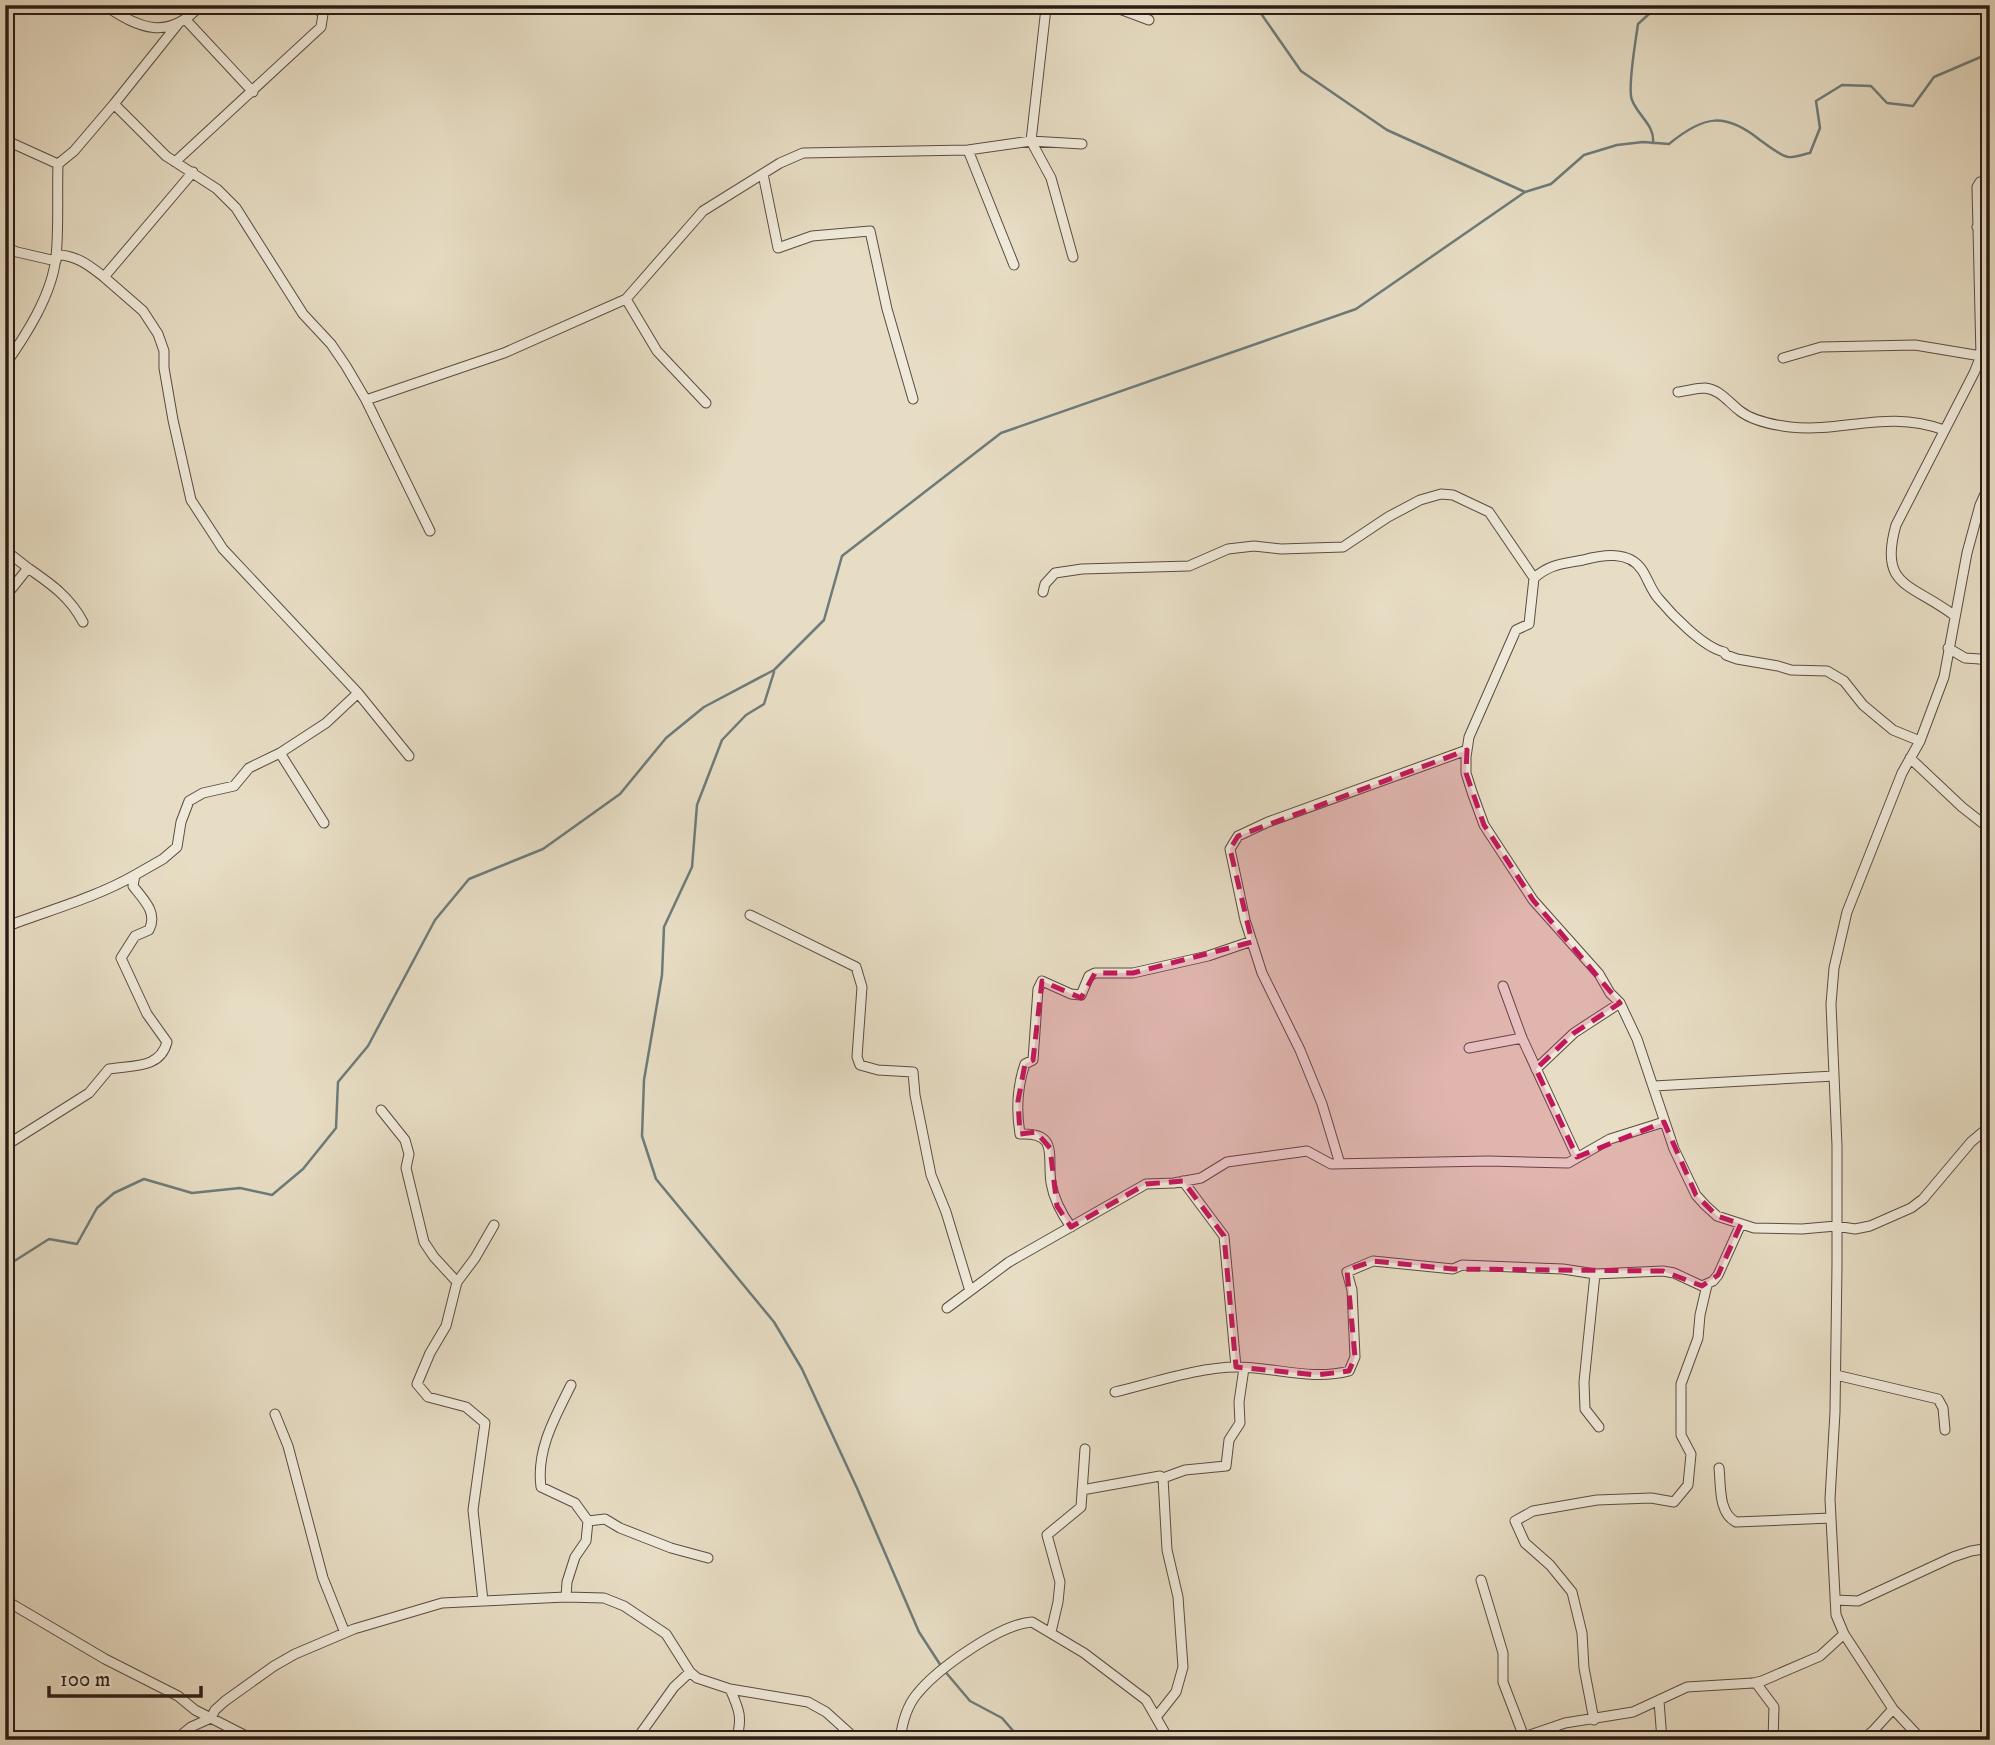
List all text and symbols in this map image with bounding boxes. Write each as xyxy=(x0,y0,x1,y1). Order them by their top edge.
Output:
scale bar xyxy=(49,1654,201,1698)
text: 100 m xyxy=(60,1667,111,1693)

